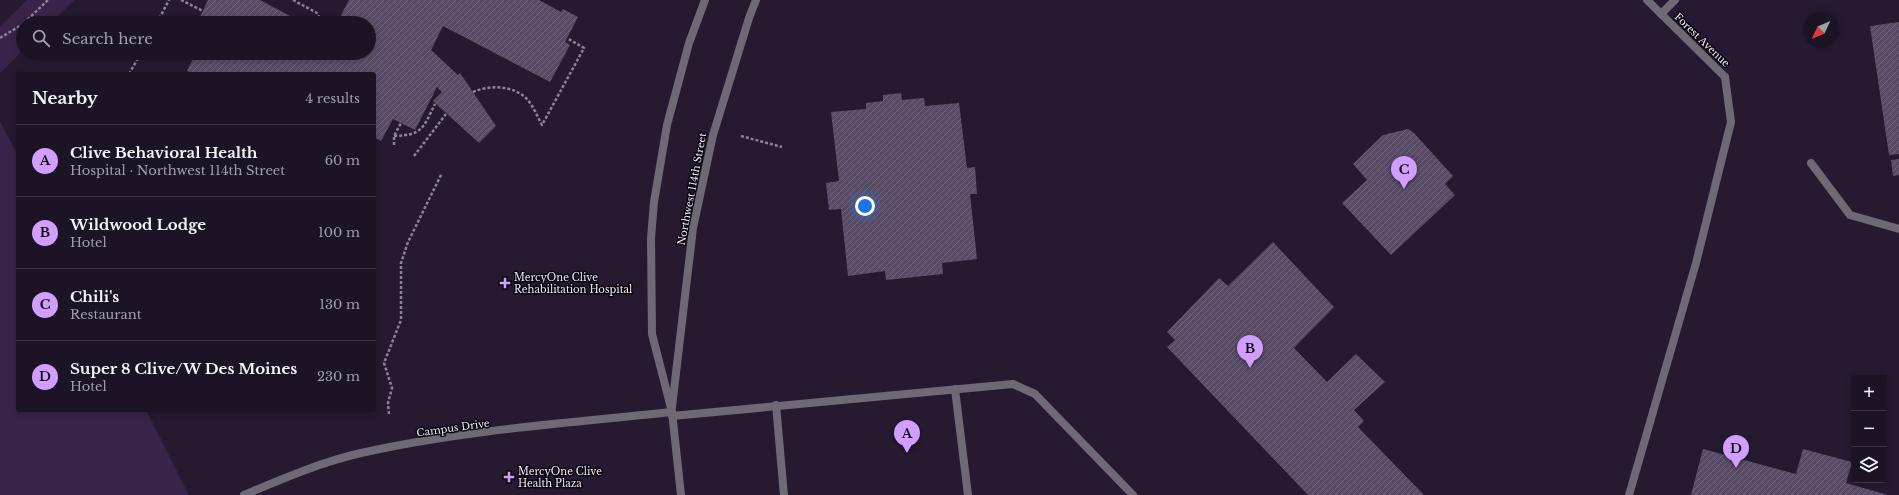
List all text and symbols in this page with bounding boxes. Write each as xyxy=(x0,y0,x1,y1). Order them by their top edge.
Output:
street label: Forest Avenue xyxy=(1672,10,1733,70)
north arrow xyxy=(1803,12,1839,48)
search box xyxy=(16,16,376,60)
icon: search xyxy=(30,27,52,49)
text: Search here xyxy=(62,29,153,48)
text: Nearby xyxy=(32,88,98,109)
text: 4 results xyxy=(306,90,360,107)
street label: Northwest 114th Street xyxy=(675,132,709,246)
text: Clive Behavioral Health xyxy=(70,143,258,162)
text: A xyxy=(40,152,50,169)
text: 60 m xyxy=(325,152,360,169)
pin: C xyxy=(1391,156,1417,189)
text: Hospital · Northwest 114th Street xyxy=(70,162,285,179)
your location xyxy=(855,196,875,216)
text: Wildwood Lodge xyxy=(70,215,206,234)
text: B xyxy=(40,224,50,241)
text: 100 m xyxy=(318,224,360,241)
text: Hotel xyxy=(70,234,107,251)
place label: MercyOne Clive Rehabilitation Hospital xyxy=(514,271,632,296)
marker: MercyOne Clive Rehabilitation Hospital xyxy=(499,277,511,289)
text: Chili's xyxy=(70,287,119,306)
text: C xyxy=(40,296,50,313)
text: 130 m xyxy=(319,296,360,313)
text: Restaurant xyxy=(70,306,142,323)
pin: B xyxy=(1237,335,1263,368)
text: Super 8 Clive/W Des Moines xyxy=(70,359,297,378)
text: D xyxy=(39,368,51,385)
text: 230 m xyxy=(317,368,360,385)
map controls xyxy=(1851,375,1887,483)
button: + xyxy=(1851,375,1887,411)
text: Hotel xyxy=(70,378,107,395)
button: − xyxy=(1851,411,1887,447)
street label: Campus Drive xyxy=(416,416,491,440)
pin: A xyxy=(894,420,920,453)
pin: D xyxy=(1723,435,1749,468)
button: layers xyxy=(1851,447,1887,483)
place label: MercyOne Clive Health Plaza xyxy=(518,465,602,490)
marker: MercyOne Clive Health Plaza xyxy=(503,471,515,483)

